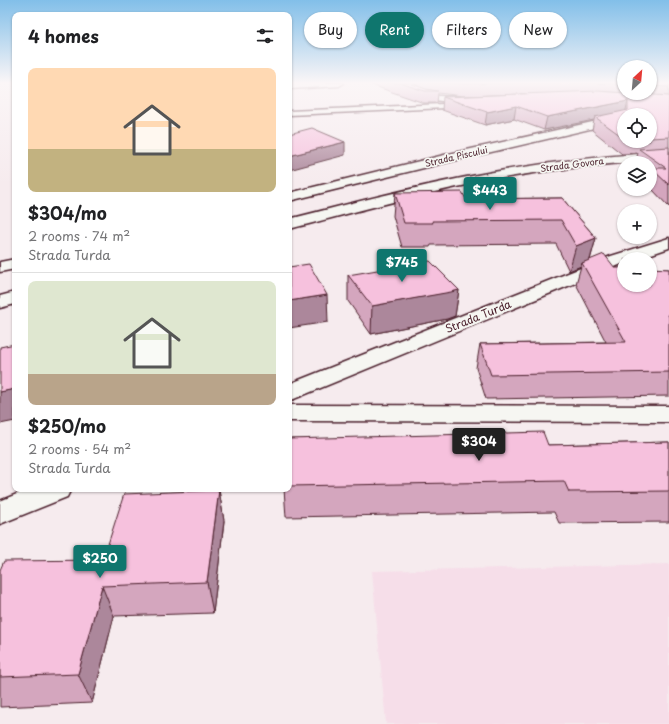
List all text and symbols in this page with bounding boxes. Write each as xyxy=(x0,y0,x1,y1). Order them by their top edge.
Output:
chip: Buy xyxy=(304,12,357,48)
chip: Rent xyxy=(365,12,424,48)
chip: Filters xyxy=(432,12,501,48)
chip: New xyxy=(509,12,567,48)
text: 4 homes xyxy=(28,23,99,49)
icon: filters xyxy=(254,25,276,47)
north arrow xyxy=(617,60,657,100)
map controls xyxy=(617,60,657,292)
icon: home xyxy=(116,94,188,166)
button: locate xyxy=(617,108,657,148)
street label: Strada Piscului xyxy=(423,142,489,170)
street label: Strada Govora xyxy=(539,153,605,175)
button: layers xyxy=(617,156,657,196)
pin: $443 xyxy=(466,177,514,211)
text: $443 xyxy=(473,180,507,199)
text: $304/mo xyxy=(28,200,107,226)
button: + xyxy=(617,204,657,244)
text: 2 rooms · 74 m² xyxy=(28,226,130,245)
text: Strada Turda xyxy=(28,245,111,264)
pin: $745 xyxy=(378,249,426,283)
text: $745 xyxy=(386,252,418,271)
button: − xyxy=(617,252,657,292)
street label: Strada Turda xyxy=(442,295,514,337)
icon: home xyxy=(116,307,188,379)
text: $250/mo xyxy=(28,413,106,439)
pin: $304 xyxy=(455,428,503,462)
text: $304 xyxy=(461,431,497,450)
text: 2 rooms · 54 m² xyxy=(28,439,131,458)
text: Strada Turda xyxy=(28,458,111,477)
pin: $250 xyxy=(76,545,124,579)
text: $250 xyxy=(82,548,118,567)

